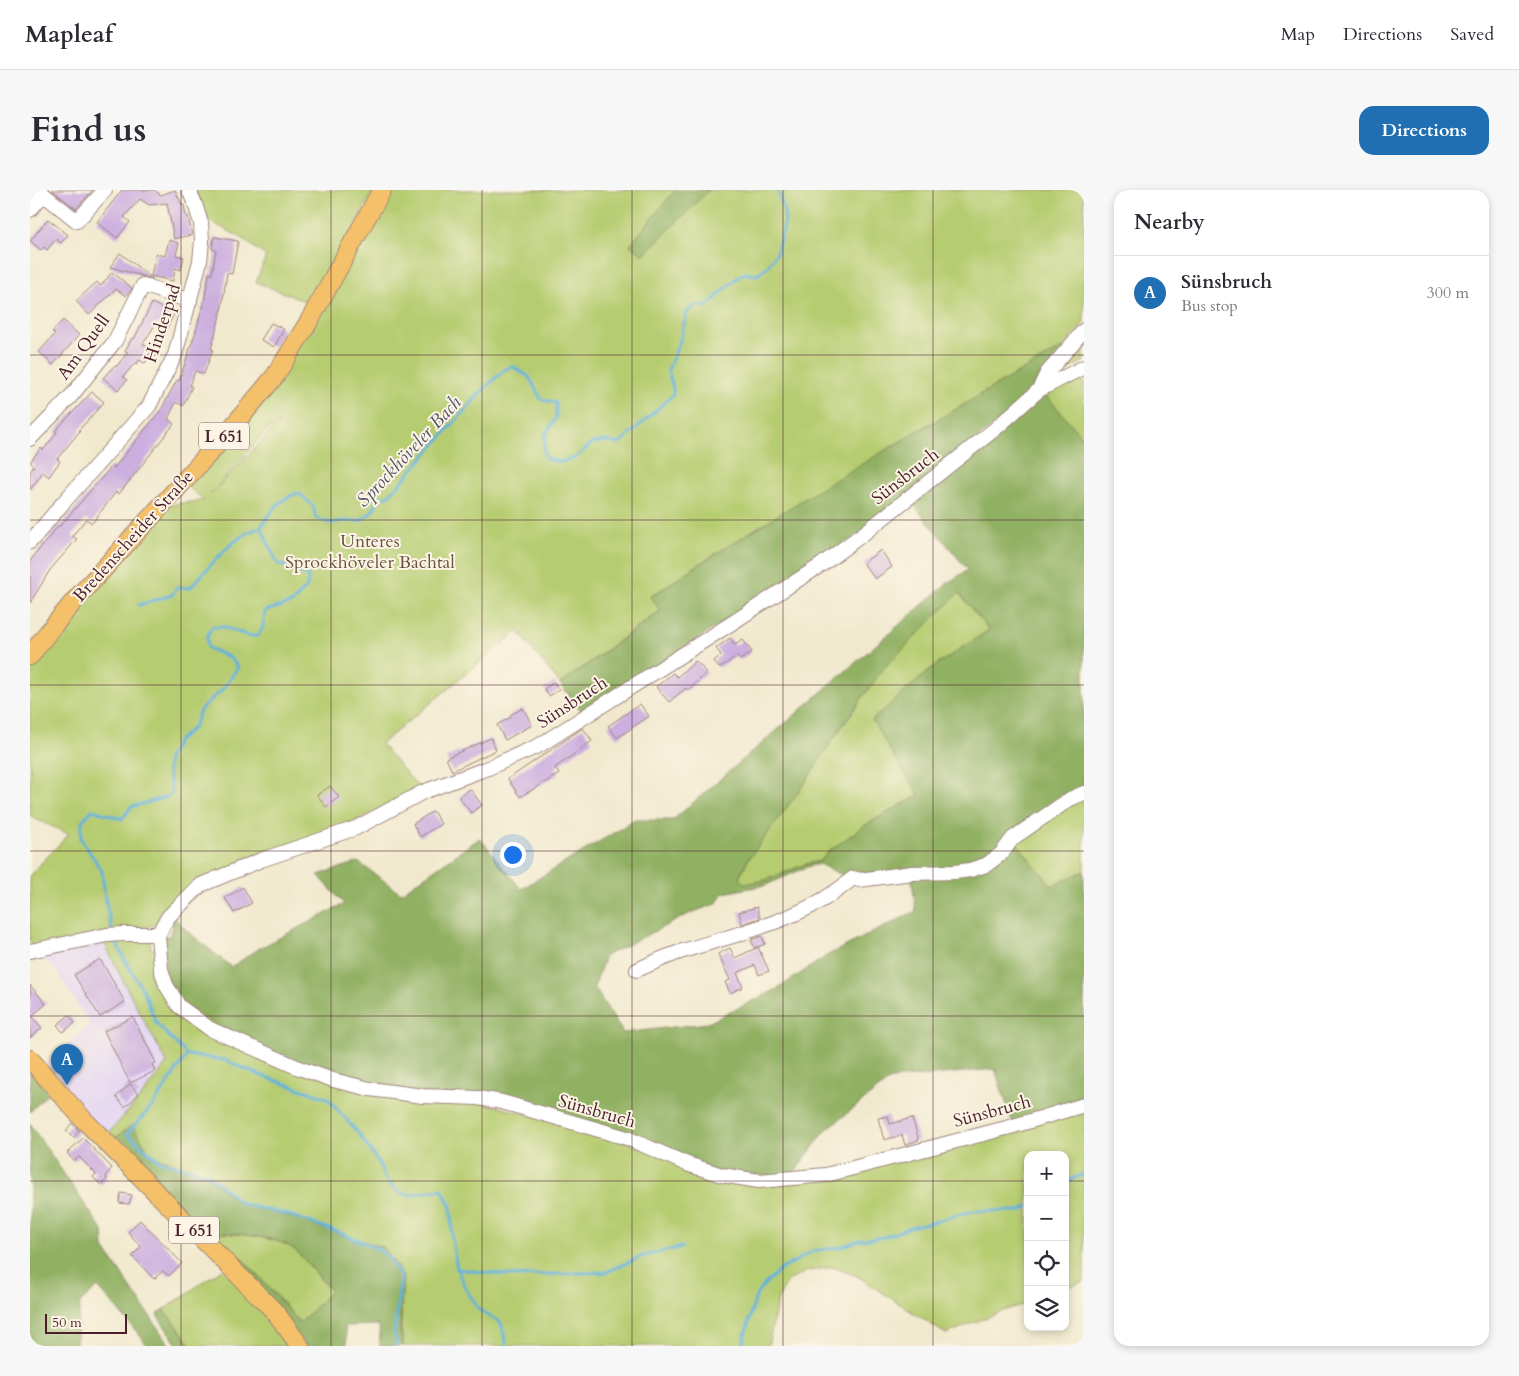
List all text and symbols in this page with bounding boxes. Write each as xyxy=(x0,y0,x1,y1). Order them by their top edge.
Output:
text: Mapleaf xyxy=(25,18,113,51)
text: Map xyxy=(1281,22,1315,47)
text: Directions xyxy=(1343,22,1422,47)
text: Saved xyxy=(1450,22,1494,47)
text: Find us xyxy=(30,106,146,154)
button: Directions xyxy=(1359,106,1489,155)
text: Nearby xyxy=(1134,208,1205,237)
text: Sünsbruch xyxy=(1181,269,1272,295)
street label: Hinderpad xyxy=(138,280,187,366)
text: A xyxy=(1144,282,1156,304)
text: 300 m xyxy=(1427,282,1469,304)
text: Bus stop xyxy=(1181,295,1238,317)
street label: Am Quell xyxy=(51,309,116,385)
water label: Sprockhöveler Bach xyxy=(350,390,467,513)
road number: L 651 xyxy=(199,422,249,450)
street label: Sünsbruch xyxy=(866,442,944,511)
street label: Bredenscheider Straße xyxy=(67,465,199,608)
park label: Unteres Sprockhöveler Bachtal xyxy=(285,529,455,575)
street label: Sünsbruch xyxy=(532,670,612,735)
your location xyxy=(500,842,526,868)
pin: A xyxy=(51,1044,83,1085)
street label: Sünsbruch xyxy=(555,1089,639,1134)
street label: Sünsbruch xyxy=(951,1089,1034,1134)
map controls xyxy=(1024,1151,1069,1331)
button: + xyxy=(1024,1151,1069,1196)
button: − xyxy=(1024,1196,1069,1241)
road number: L 651 xyxy=(169,1216,219,1244)
button: locate xyxy=(1024,1241,1069,1286)
button: layers xyxy=(1024,1286,1069,1331)
scale bar xyxy=(45,1311,128,1334)
text: 50 m xyxy=(52,1313,82,1332)

